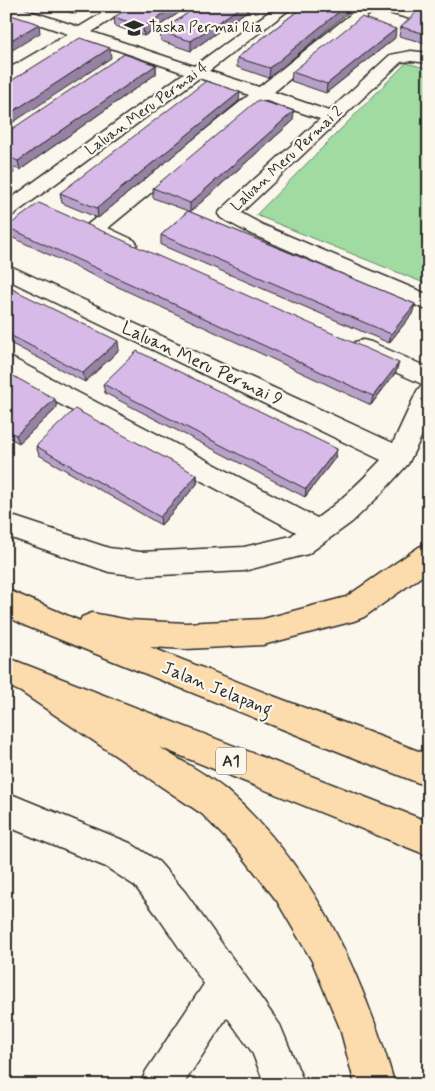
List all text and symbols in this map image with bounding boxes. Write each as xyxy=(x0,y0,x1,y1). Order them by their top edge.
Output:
school or university icon: Taska Permai Ria xyxy=(123,17,145,39)
place label: Taska Permai Ria xyxy=(149,18,263,38)
street label: Laluan Meru Permai 4 xyxy=(82,58,213,160)
street label: Laluan Meru Permai 2 xyxy=(227,102,347,216)
street label: Laluan Meru Permai 9 xyxy=(118,316,286,412)
street label: Jalan Jelapang xyxy=(158,656,276,724)
road number: A1 xyxy=(216,748,246,774)

